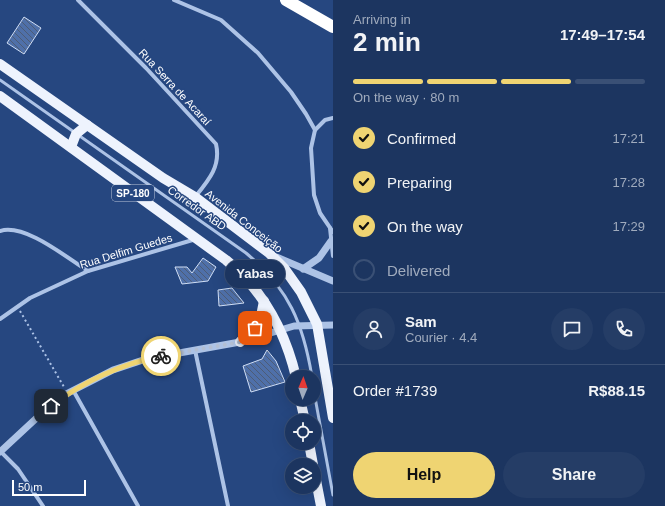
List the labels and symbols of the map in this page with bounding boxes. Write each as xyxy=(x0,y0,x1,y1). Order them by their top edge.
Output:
street label: Rua Serra de Acaraí xyxy=(137,46,213,128)
street label: Corredor ABD xyxy=(166,183,229,233)
road number: SP-180 xyxy=(112,185,154,201)
street label: Avenida Conceição xyxy=(203,187,285,255)
street label: Rua Delfim Guedes xyxy=(78,231,174,271)
callout: Yabas xyxy=(225,260,285,288)
pin xyxy=(238,311,272,345)
courier xyxy=(141,336,181,376)
north arrow xyxy=(285,370,321,406)
pin xyxy=(34,389,68,423)
scale bar xyxy=(12,478,86,497)

